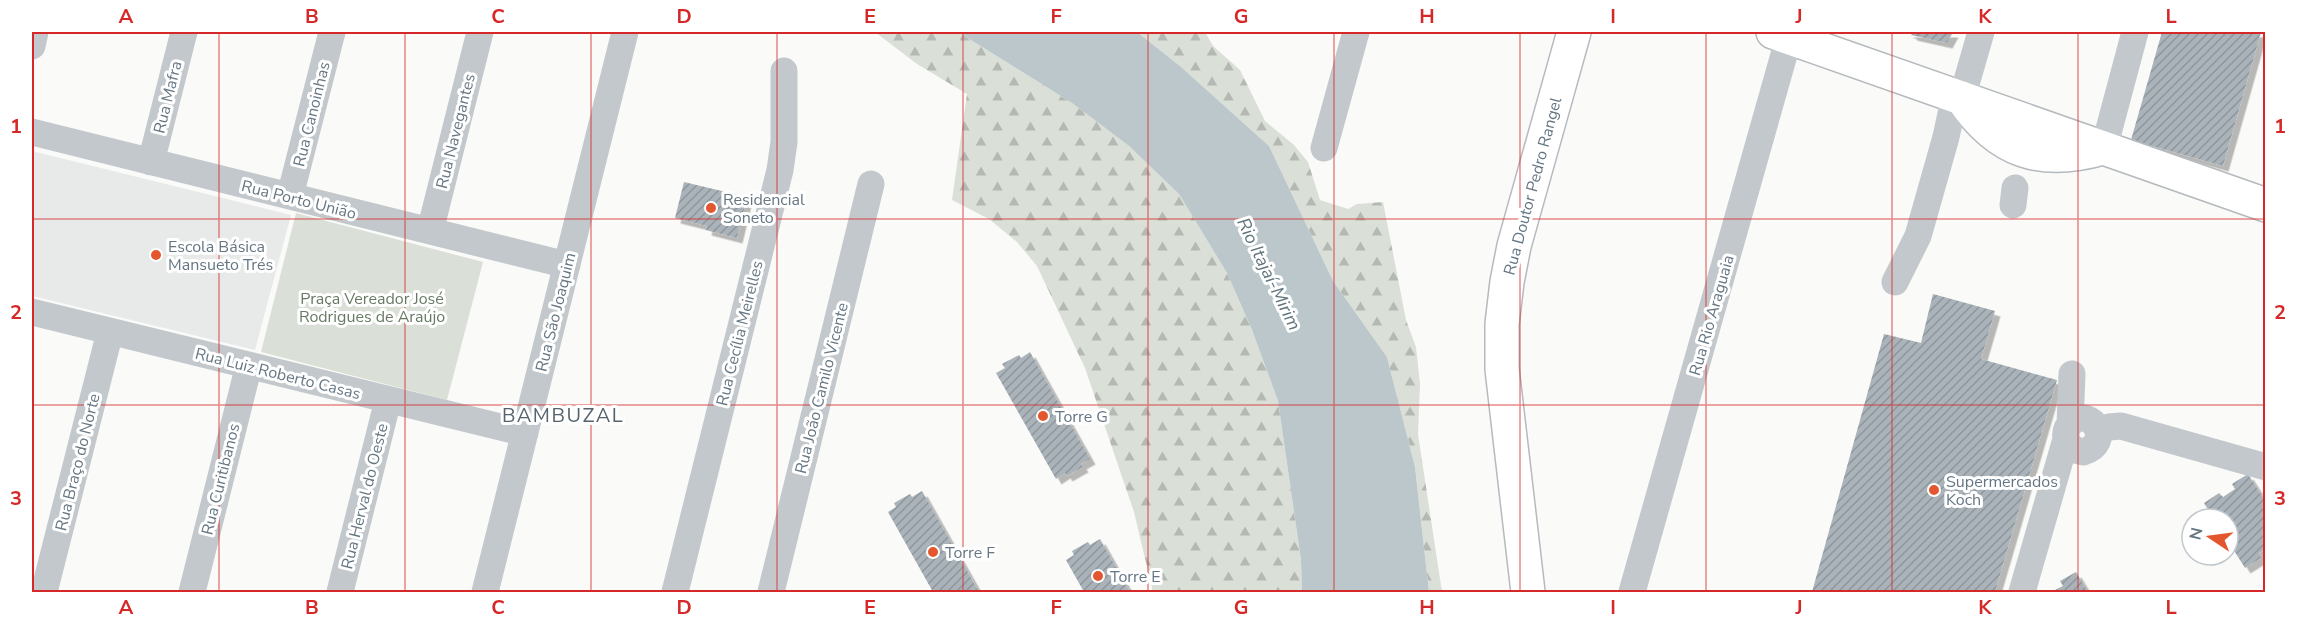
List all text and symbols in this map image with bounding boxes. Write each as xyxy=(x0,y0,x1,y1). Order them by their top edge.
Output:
text: A xyxy=(119,3,134,30)
text: B xyxy=(305,3,319,30)
text: C xyxy=(491,3,505,30)
text: D xyxy=(676,3,692,30)
text: E xyxy=(864,3,876,30)
text: F xyxy=(1050,3,1062,30)
text: G xyxy=(1234,3,1248,30)
text: H xyxy=(1419,3,1435,30)
text: I xyxy=(1610,3,1616,30)
text: J xyxy=(1794,3,1803,30)
text: K xyxy=(1978,3,1992,30)
text: L xyxy=(2165,3,2177,30)
street label: Rua Mafra xyxy=(148,59,188,136)
street label: Rua Canoinhas xyxy=(288,60,336,169)
street label: Rua Navegantes xyxy=(431,71,481,191)
street label: Rua Doutor Pedro Rangel xyxy=(1499,95,1567,278)
text: 1 xyxy=(10,113,22,140)
text: 1 xyxy=(2274,113,2286,140)
street label: Rua Porto União xyxy=(239,175,358,225)
place label: Residencial Soneto xyxy=(723,189,805,229)
marker: Residencial Soneto xyxy=(704,201,718,215)
water label: Rio Itajaí-Mirim xyxy=(1231,214,1307,334)
place label: Escola Básica Mansueto Trés xyxy=(168,236,273,276)
marker: Escola Básica Mansueto Trés xyxy=(149,248,163,262)
street label: Rua São Joaquim xyxy=(531,250,581,374)
street label: Rua Rio Araguaia xyxy=(1684,252,1740,378)
street label: Rua Cecília Meirelles xyxy=(711,258,769,408)
park label: Praça Vereador José Rodrigues de Araújo xyxy=(299,288,445,328)
text: 2 xyxy=(10,299,22,326)
text: 2 xyxy=(2274,299,2286,326)
street label: Rua João Camilo Vicente xyxy=(790,300,854,476)
street label: Rua Luiz Roberto Casas xyxy=(193,343,363,405)
street label: Rua Braço do Norte xyxy=(50,391,106,533)
district label: BAMBUZAL xyxy=(502,402,624,429)
place label: Torre G xyxy=(1055,406,1108,428)
marker: Torre G xyxy=(1036,409,1050,423)
street label: Rua Curitibanos xyxy=(196,421,245,537)
street label: Rua Herval do Oeste xyxy=(336,421,394,571)
place label: Supermercados Koch xyxy=(1946,471,2058,511)
marker: Supermercados Koch xyxy=(1927,483,1941,497)
text: 3 xyxy=(10,485,22,512)
text: 3 xyxy=(2274,485,2286,512)
north arrow xyxy=(2180,507,2240,567)
text: N xyxy=(2184,526,2208,542)
place label: Torre F xyxy=(945,542,995,564)
marker: Torre F xyxy=(926,545,940,559)
place label: Torre E xyxy=(1110,566,1161,588)
marker: Torre E xyxy=(1091,569,1105,583)
text: A xyxy=(119,594,134,621)
text: B xyxy=(305,594,319,621)
text: C xyxy=(491,594,505,621)
text: D xyxy=(676,594,692,621)
text: E xyxy=(864,594,876,621)
text: F xyxy=(1050,594,1062,621)
text: G xyxy=(1234,594,1248,621)
text: H xyxy=(1419,594,1435,621)
text: I xyxy=(1610,594,1616,621)
text: J xyxy=(1794,594,1803,621)
text: K xyxy=(1978,594,1992,621)
text: L xyxy=(2165,594,2177,621)

